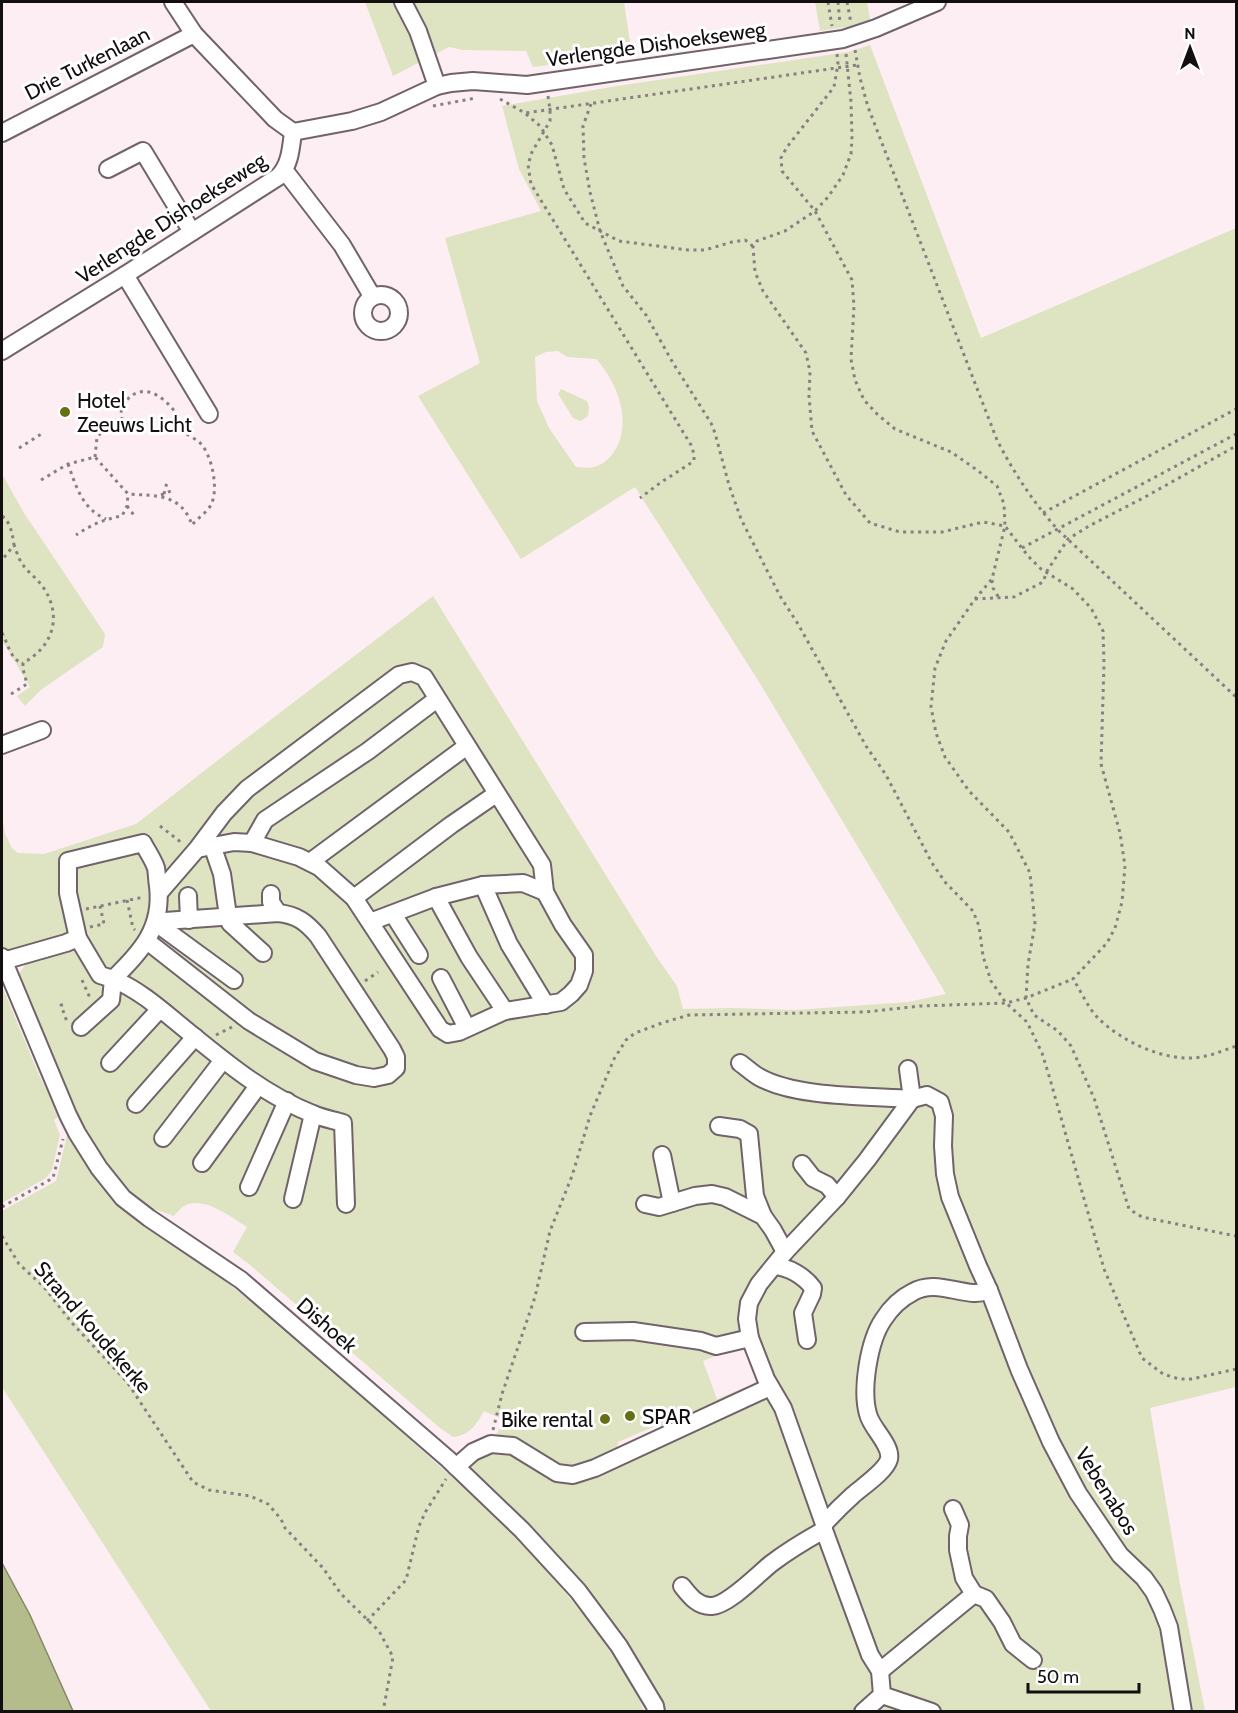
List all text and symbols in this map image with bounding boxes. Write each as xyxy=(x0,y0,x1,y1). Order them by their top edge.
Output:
street label: Verlengde Dishoekseweg xyxy=(545,16,768,72)
north arrow xyxy=(1160,18,1220,78)
street label: Drie Turkenlaan xyxy=(20,21,154,105)
text: N xyxy=(1184,24,1196,43)
street label: Verlengde Dishoekseweg xyxy=(72,147,271,289)
place label: Hotel Zeeuws Licht xyxy=(77,388,192,437)
marker: Hotel Zeeuws Licht xyxy=(58,405,72,419)
street label: Strand Koudekerke xyxy=(29,1256,157,1398)
street label: Dishoek xyxy=(292,1292,363,1358)
place label: SPAR xyxy=(642,1404,691,1429)
place label: Bike rental xyxy=(501,1407,593,1432)
marker: SPAR xyxy=(623,1409,637,1423)
marker: Bike rental xyxy=(598,1412,612,1426)
street label: Vebenabos xyxy=(1070,1443,1144,1540)
scale bar xyxy=(1028,1656,1139,1694)
text: 50 m xyxy=(1037,1666,1079,1688)

